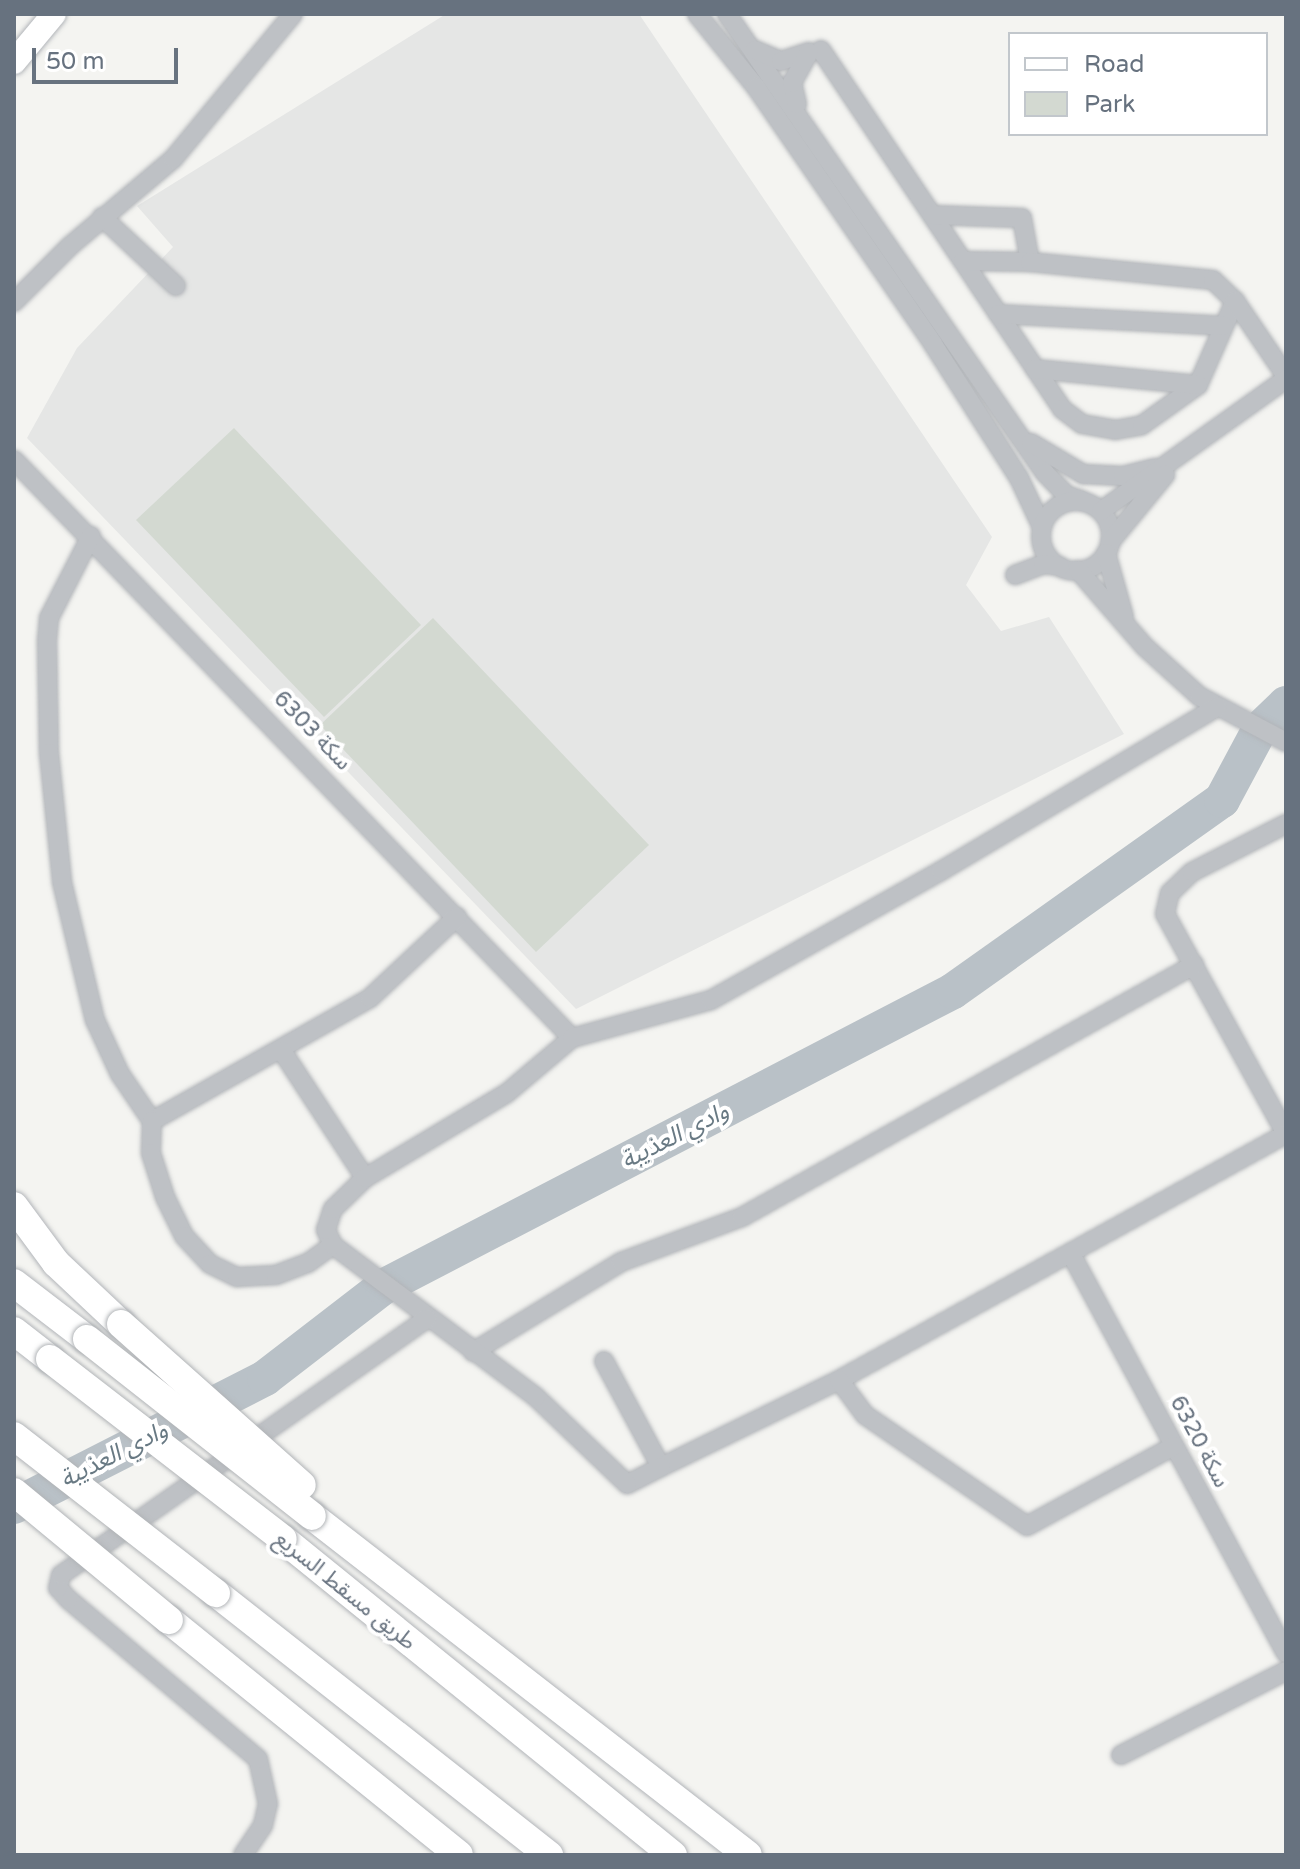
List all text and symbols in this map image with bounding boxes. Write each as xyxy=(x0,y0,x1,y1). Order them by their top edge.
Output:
scale bar xyxy=(36,32,182,82)
legend xyxy=(1008,32,1268,136)
text: 50 m xyxy=(46,47,104,76)
text: Road xyxy=(1084,50,1144,79)
text: Park xyxy=(1084,90,1135,119)
street label: سكة 6303 xyxy=(268,686,356,776)
water label: وادي العذيبة xyxy=(616,1097,734,1175)
street label: سكة 6320 xyxy=(1164,1392,1234,1492)
water label: وادي العذيبة xyxy=(55,1416,173,1494)
street label: طريق مسقط السريع xyxy=(269,1526,421,1656)

